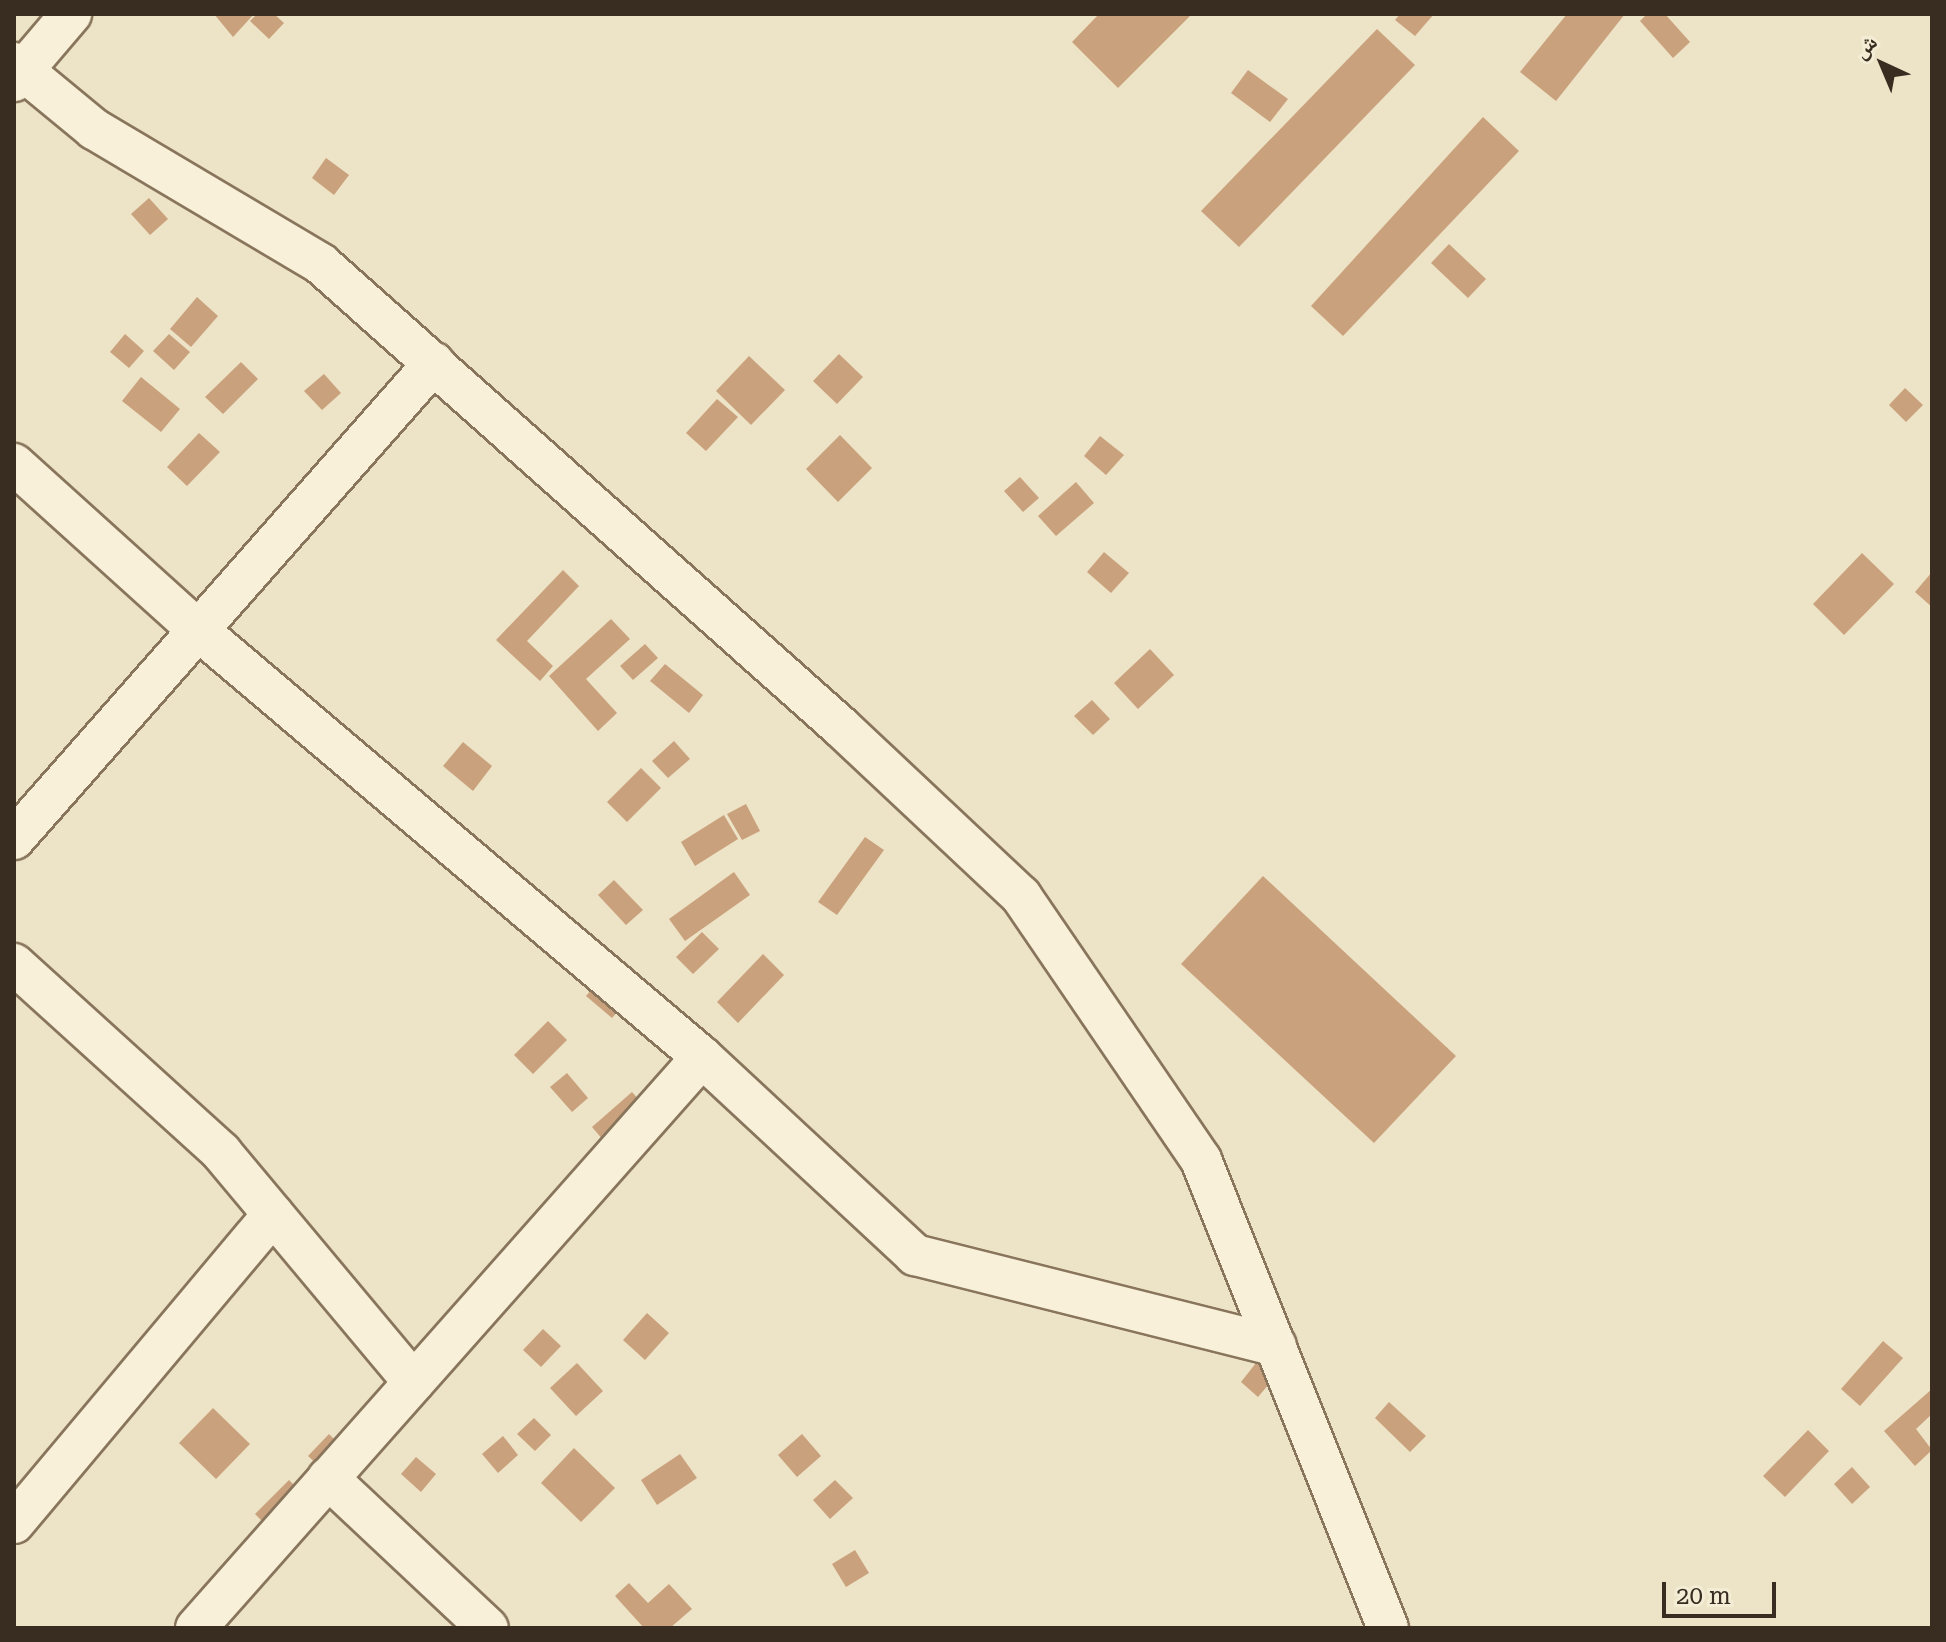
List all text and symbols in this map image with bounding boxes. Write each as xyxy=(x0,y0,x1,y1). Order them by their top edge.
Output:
north arrow xyxy=(1842,24,1922,104)
text: ش xyxy=(1848,29,1882,63)
scale bar xyxy=(1666,1566,1780,1616)
text: 20 m xyxy=(1676,1582,1731,1610)

